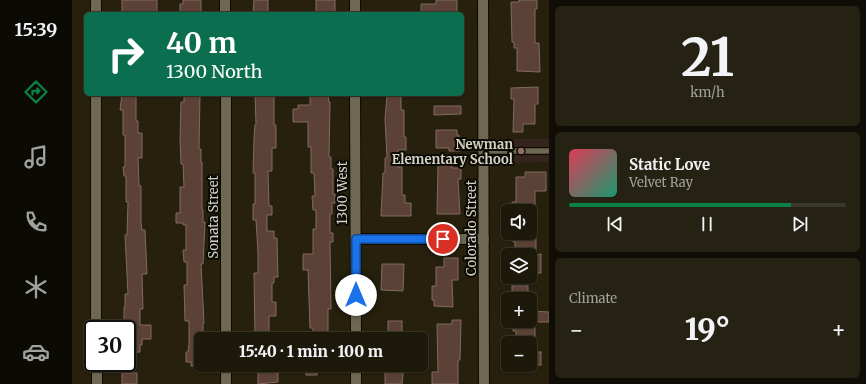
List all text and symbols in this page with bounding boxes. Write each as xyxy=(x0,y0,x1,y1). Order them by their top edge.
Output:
text: 15:39 xyxy=(15,18,57,41)
text: 40 m xyxy=(166,25,237,61)
text: 21 xyxy=(681,25,734,90)
icon: right xyxy=(100,28,152,80)
text: 1300 North xyxy=(166,60,263,83)
icon: directions xyxy=(22,78,50,106)
text: km/h xyxy=(690,84,725,101)
place label: Newman Elementary School xyxy=(392,136,513,168)
icon: music xyxy=(22,143,50,171)
marker: Newman Elementary School xyxy=(516,146,526,156)
text: Static Love xyxy=(629,155,710,174)
street label: 1300 West xyxy=(334,161,351,225)
text: Velvet Ray xyxy=(629,174,693,191)
street label: Sonata Street xyxy=(205,175,222,259)
street label: Colorado Street xyxy=(463,180,480,276)
map controls xyxy=(501,204,537,372)
button: sound xyxy=(501,204,537,240)
icon: phone xyxy=(22,208,50,236)
icon: previous xyxy=(604,213,626,235)
icon: pause xyxy=(696,213,718,235)
icon: next xyxy=(789,213,811,235)
pin xyxy=(426,222,460,256)
icon: arrive xyxy=(432,228,454,250)
button: layers xyxy=(501,248,537,284)
icon: climate xyxy=(22,273,50,301)
position arrow xyxy=(335,274,377,316)
text: Climate xyxy=(569,290,617,307)
button: + xyxy=(501,292,537,328)
text: 19° xyxy=(685,310,730,348)
text: − xyxy=(569,316,584,344)
text: + xyxy=(831,316,846,344)
speed limit sign: 30 xyxy=(84,320,136,372)
button: − xyxy=(501,336,537,372)
icon: car xyxy=(22,338,50,366)
text: 15:40 · 1 min · 100 m xyxy=(239,342,383,361)

